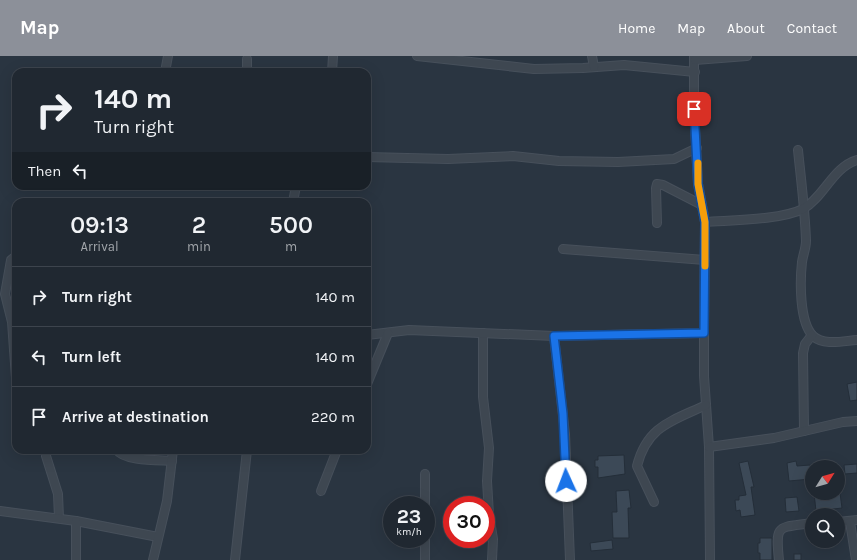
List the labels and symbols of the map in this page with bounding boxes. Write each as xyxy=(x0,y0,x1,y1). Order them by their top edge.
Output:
pin xyxy=(677,92,711,126)
position arrow xyxy=(545,460,587,502)
north arrow xyxy=(805,460,845,500)
speed limit sign: 30 xyxy=(443,496,495,548)

